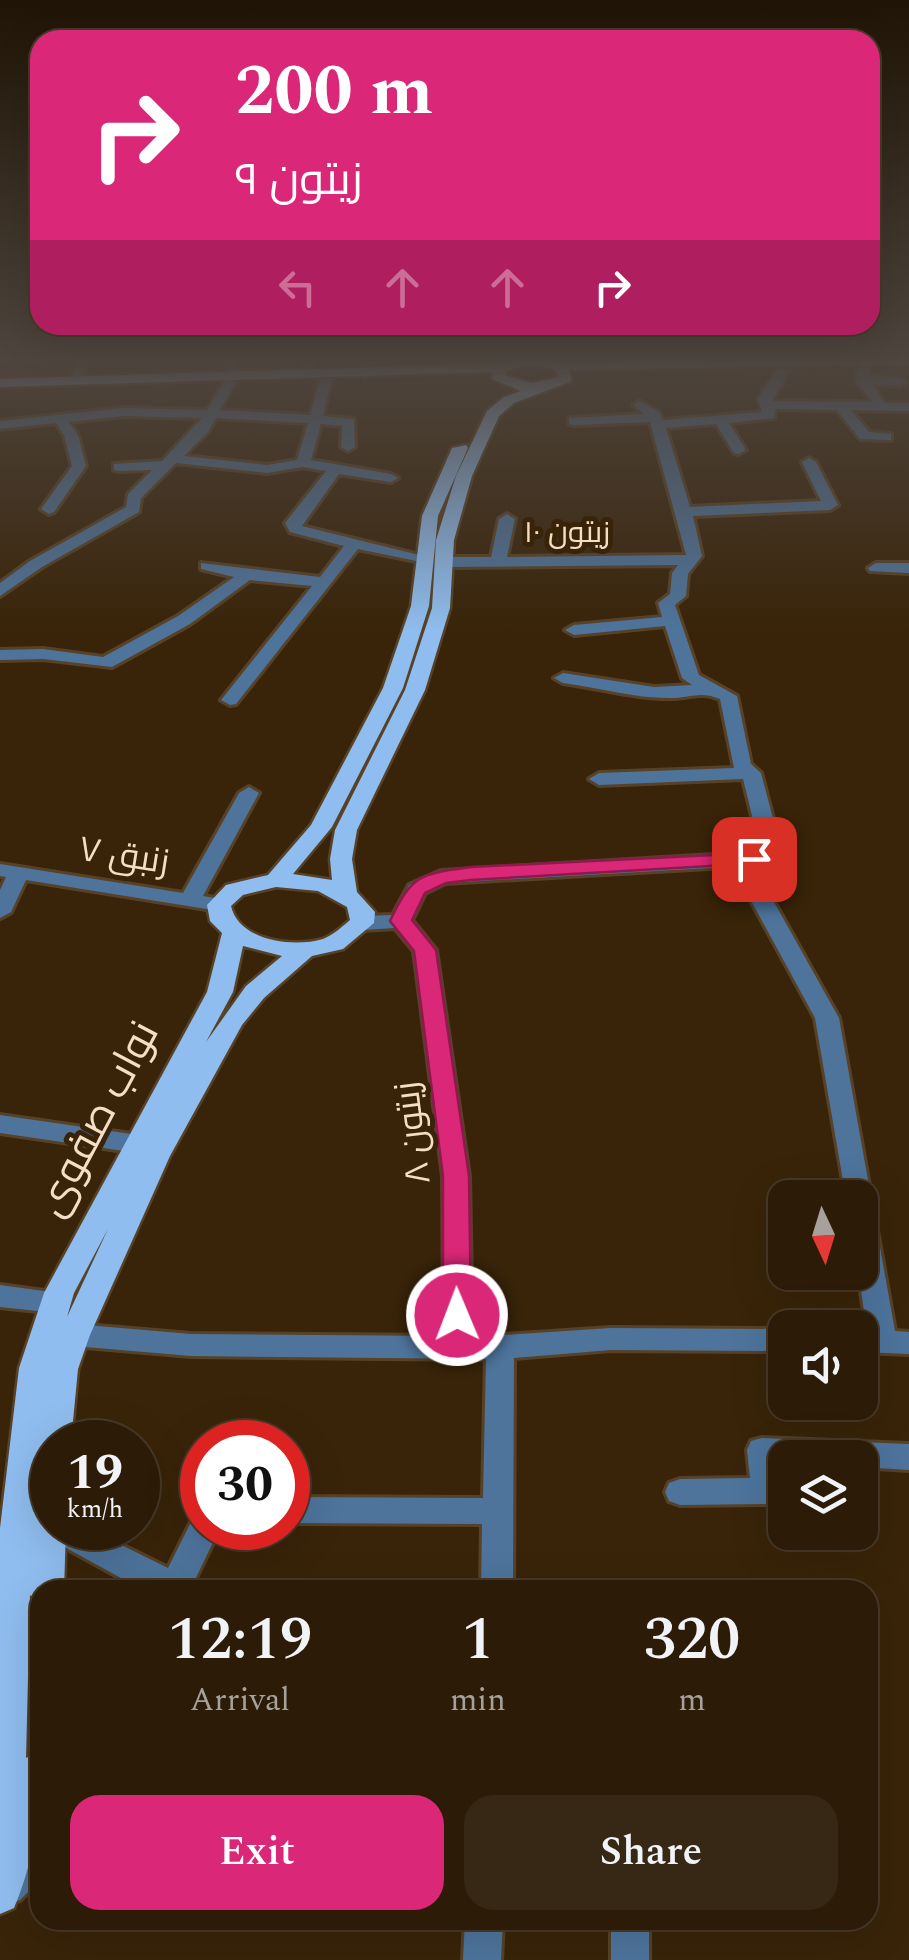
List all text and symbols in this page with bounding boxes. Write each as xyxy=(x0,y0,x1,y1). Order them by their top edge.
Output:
text: 200 m xyxy=(235,39,433,145)
icon: right xyxy=(70,70,200,200)
text: زیتون ۹ xyxy=(235,146,363,215)
icon: left xyxy=(270,260,325,315)
icon: ahead xyxy=(375,260,430,315)
icon: ahead xyxy=(480,260,535,315)
icon: right xyxy=(585,260,640,315)
street label: زیتون ۱۰ xyxy=(524,510,610,556)
pin xyxy=(712,817,797,902)
street label: زنبق ۷ xyxy=(75,823,173,889)
icon: arrive xyxy=(727,832,782,887)
street label: نواب صفوی xyxy=(20,1010,176,1228)
street label: زیتون ۸ xyxy=(380,1079,446,1187)
north arrow xyxy=(768,1180,878,1290)
map controls xyxy=(768,1180,878,1550)
position arrow xyxy=(405,1263,509,1367)
button: sound xyxy=(768,1310,878,1420)
speed limit sign: 30 xyxy=(180,1420,310,1550)
text: 19 xyxy=(67,1435,123,1511)
button: layers xyxy=(768,1440,878,1550)
text: km/h xyxy=(67,1491,123,1529)
text: 12:19 xyxy=(168,1594,312,1686)
text: 1 xyxy=(462,1594,494,1686)
text: 320 xyxy=(644,1594,740,1686)
text: Arrival xyxy=(190,1676,290,1725)
text: min xyxy=(450,1676,506,1725)
text: m xyxy=(678,1676,706,1725)
button: Exit xyxy=(70,1795,444,1910)
button: Share xyxy=(464,1795,838,1910)

